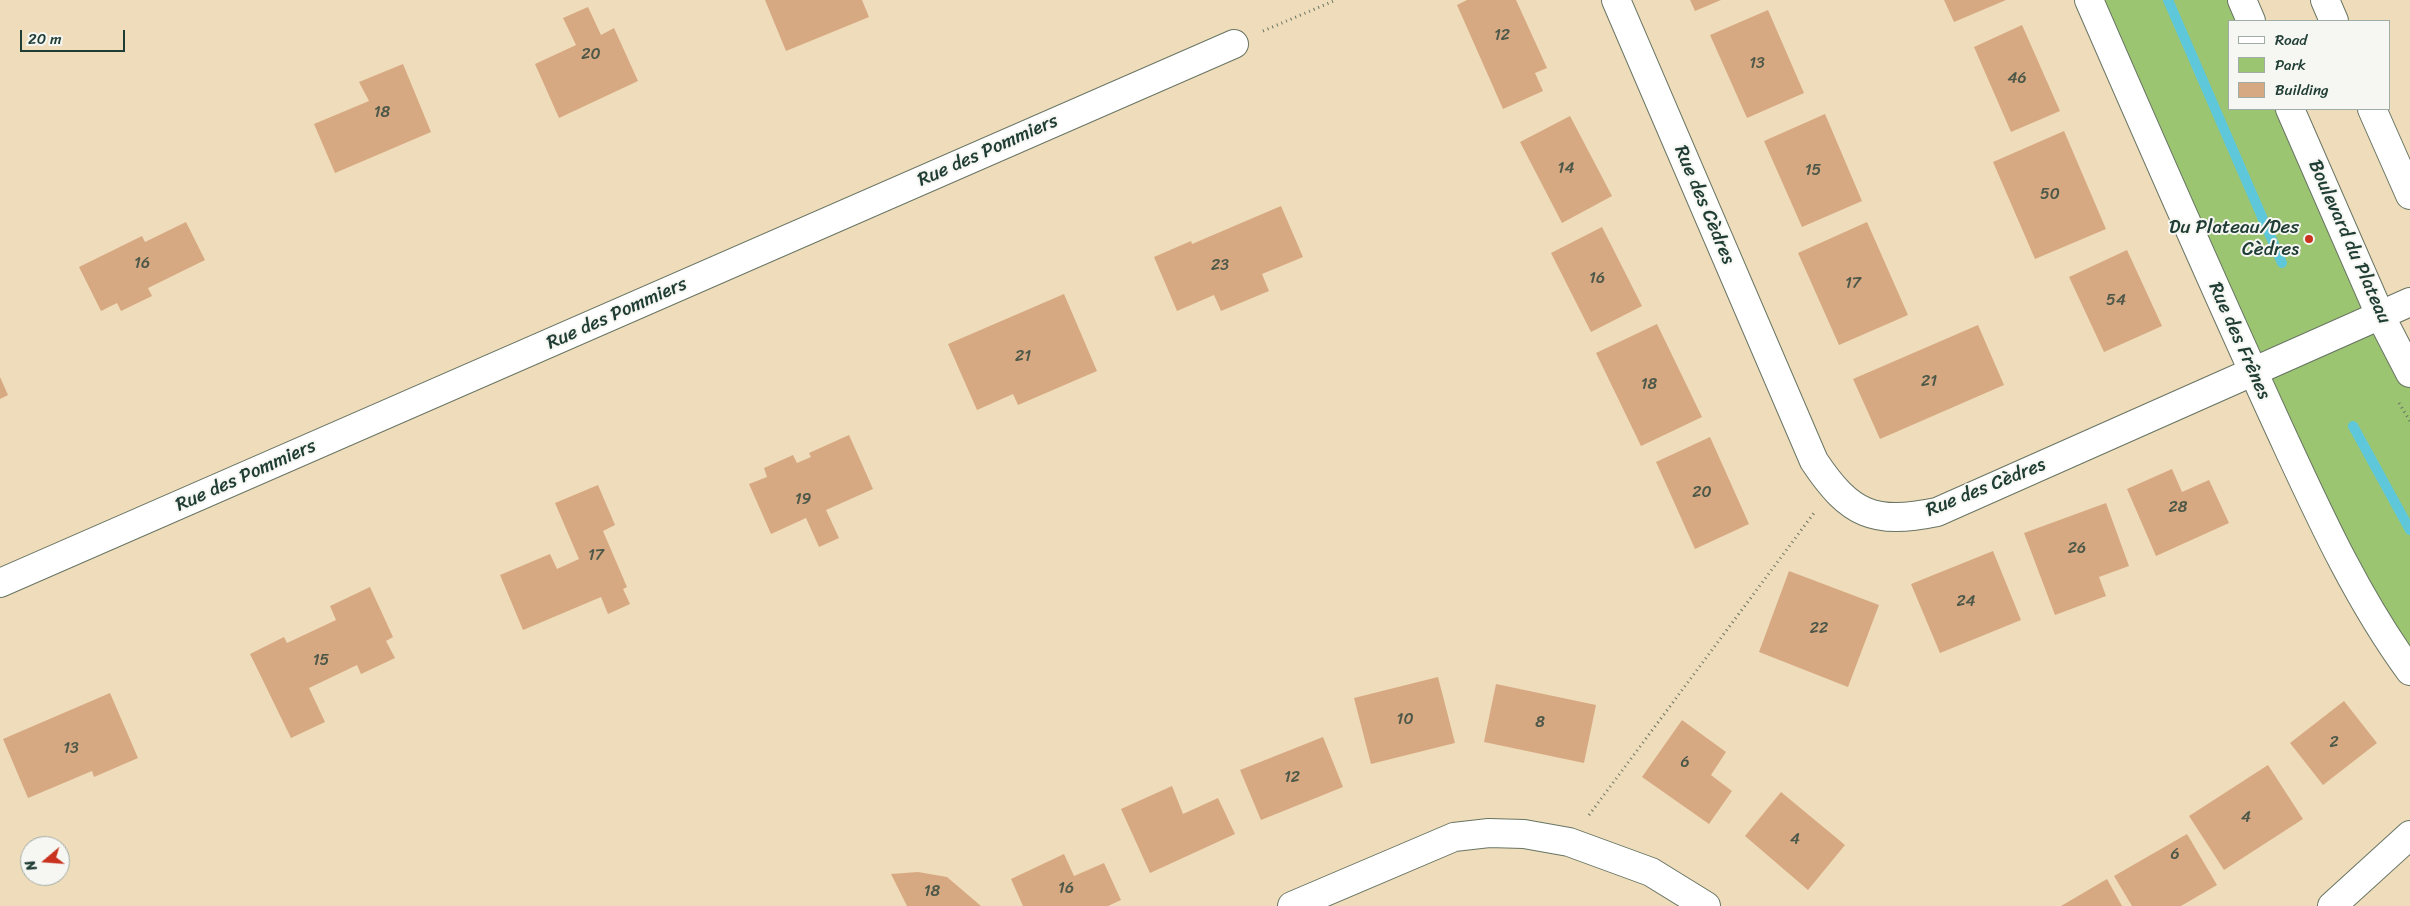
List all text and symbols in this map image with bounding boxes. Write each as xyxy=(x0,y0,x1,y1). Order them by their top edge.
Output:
scale bar xyxy=(22,20,128,52)
legend xyxy=(2228,20,2390,110)
text: 20 m xyxy=(28,26,62,52)
house number: 12 xyxy=(1494,26,1510,46)
text: Road xyxy=(2275,27,2307,53)
house number: 20 xyxy=(581,45,601,65)
text: Park xyxy=(2275,52,2306,78)
house number: 13 xyxy=(1749,54,1765,74)
house number: 46 xyxy=(2007,69,2027,89)
text: Building xyxy=(2275,77,2329,103)
house number: 18 xyxy=(374,103,390,123)
street label: Rue des Pommiers xyxy=(914,110,1062,192)
street label: Rue des Cèdres xyxy=(1669,142,1739,268)
street label: Boulevard du Plateau xyxy=(2303,157,2395,327)
house number: 14 xyxy=(1558,159,1574,179)
house number: 15 xyxy=(1805,161,1821,181)
house number: 50 xyxy=(2040,185,2060,205)
place label: Du Plateau/Des Cèdres xyxy=(2169,217,2299,261)
marker: Du Plateau/Des Cèdres xyxy=(2303,233,2315,245)
house number: 16 xyxy=(134,254,150,274)
house number: 23 xyxy=(1211,256,1229,276)
house number: 16 xyxy=(1589,269,1605,289)
street label: Rue des Pommiers xyxy=(543,273,691,355)
house number: 17 xyxy=(1845,274,1861,294)
street label: Rue des Frênes xyxy=(2203,279,2275,403)
house number: 54 xyxy=(2106,291,2126,311)
house number: 21 xyxy=(1015,347,1031,367)
house number: 21 xyxy=(1921,372,1937,392)
house number: 18 xyxy=(1641,375,1657,395)
street label: Rue des Pommiers xyxy=(172,435,320,517)
street label: Rue des Cèdres xyxy=(1923,454,2049,522)
house number: 20 xyxy=(1692,483,1712,503)
house number: 19 xyxy=(795,490,811,510)
house number: 28 xyxy=(2169,498,2187,518)
house number: 26 xyxy=(2068,539,2086,559)
house number: 17 xyxy=(588,546,604,566)
house number: 24 xyxy=(1956,592,1976,612)
house number: 22 xyxy=(1810,619,1828,639)
house number: 15 xyxy=(313,651,329,671)
house number: 10 xyxy=(1397,710,1413,730)
house number: 8 xyxy=(1535,713,1545,733)
house number: 2 xyxy=(2329,733,2339,753)
house number: 13 xyxy=(63,739,79,759)
house number: 6 xyxy=(1680,753,1690,773)
house number: 12 xyxy=(1284,768,1300,788)
house number: 4 xyxy=(2241,808,2251,828)
house number: 4 xyxy=(1790,830,1800,850)
north arrow xyxy=(20,836,70,886)
house number: 6 xyxy=(2170,845,2180,865)
text: N xyxy=(18,857,45,874)
house number: 16 xyxy=(1058,879,1074,899)
house number: 18 xyxy=(924,882,940,902)

